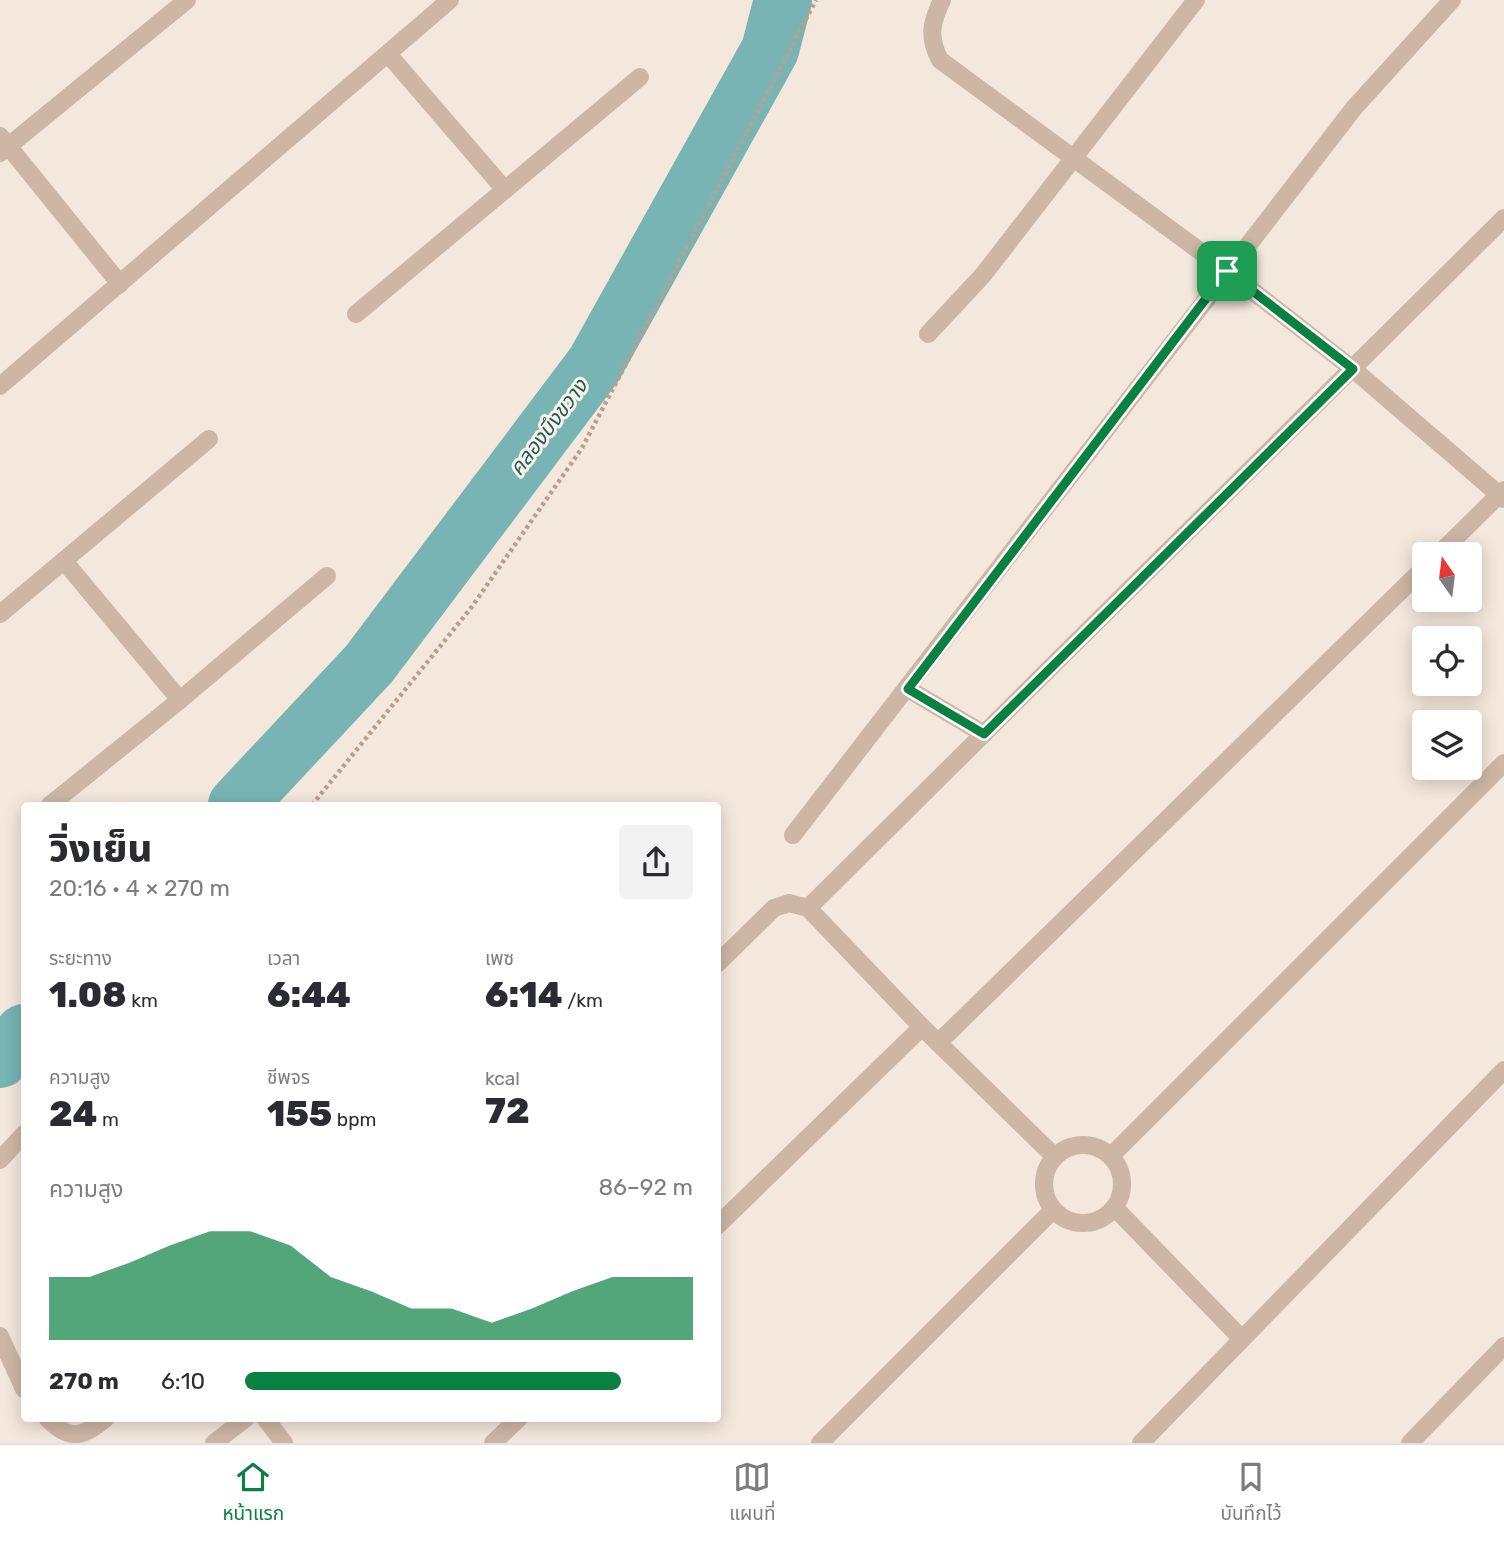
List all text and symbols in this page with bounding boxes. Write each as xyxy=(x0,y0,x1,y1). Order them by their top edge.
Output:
pin xyxy=(1197,241,1257,301)
icon: arrive xyxy=(1208,252,1246,290)
water label: คลองบึงขวาง xyxy=(504,373,593,480)
north arrow xyxy=(1412,542,1482,612)
map controls xyxy=(1412,542,1482,780)
button: locate xyxy=(1412,626,1482,696)
button: layers xyxy=(1412,710,1482,780)
text: วิ่งเย็น xyxy=(49,825,152,871)
button: share xyxy=(619,825,693,899)
text: 20:16 · 4 × 270 m xyxy=(49,874,230,902)
text: ระยะทาง xyxy=(49,947,112,970)
text: เวลา xyxy=(267,947,300,970)
text: เพซ xyxy=(485,947,514,970)
text: 1.08 xyxy=(49,974,127,1016)
text: 6:44 xyxy=(267,974,351,1016)
text: 6:14 xyxy=(485,974,563,1016)
text: km xyxy=(127,989,158,1012)
text: /km xyxy=(563,989,603,1012)
text: ความสูง xyxy=(49,1066,110,1089)
text: ชีพจร xyxy=(267,1066,310,1089)
text: kcal xyxy=(485,1067,520,1090)
text: 72 xyxy=(485,1090,530,1132)
text: 24 xyxy=(49,1093,97,1135)
text: 155 xyxy=(267,1093,332,1135)
text: m xyxy=(97,1108,119,1131)
text: bpm xyxy=(332,1108,376,1131)
text: 86–92 m xyxy=(598,1173,693,1201)
text: ความสูง xyxy=(49,1175,123,1203)
text: 270 m xyxy=(49,1367,119,1395)
text: 6:10 xyxy=(161,1367,205,1395)
tab: หน้าแรก xyxy=(222,1458,284,1529)
tab: แผนที่ xyxy=(729,1458,776,1529)
tab: บันทึกไว้ xyxy=(1220,1458,1282,1529)

